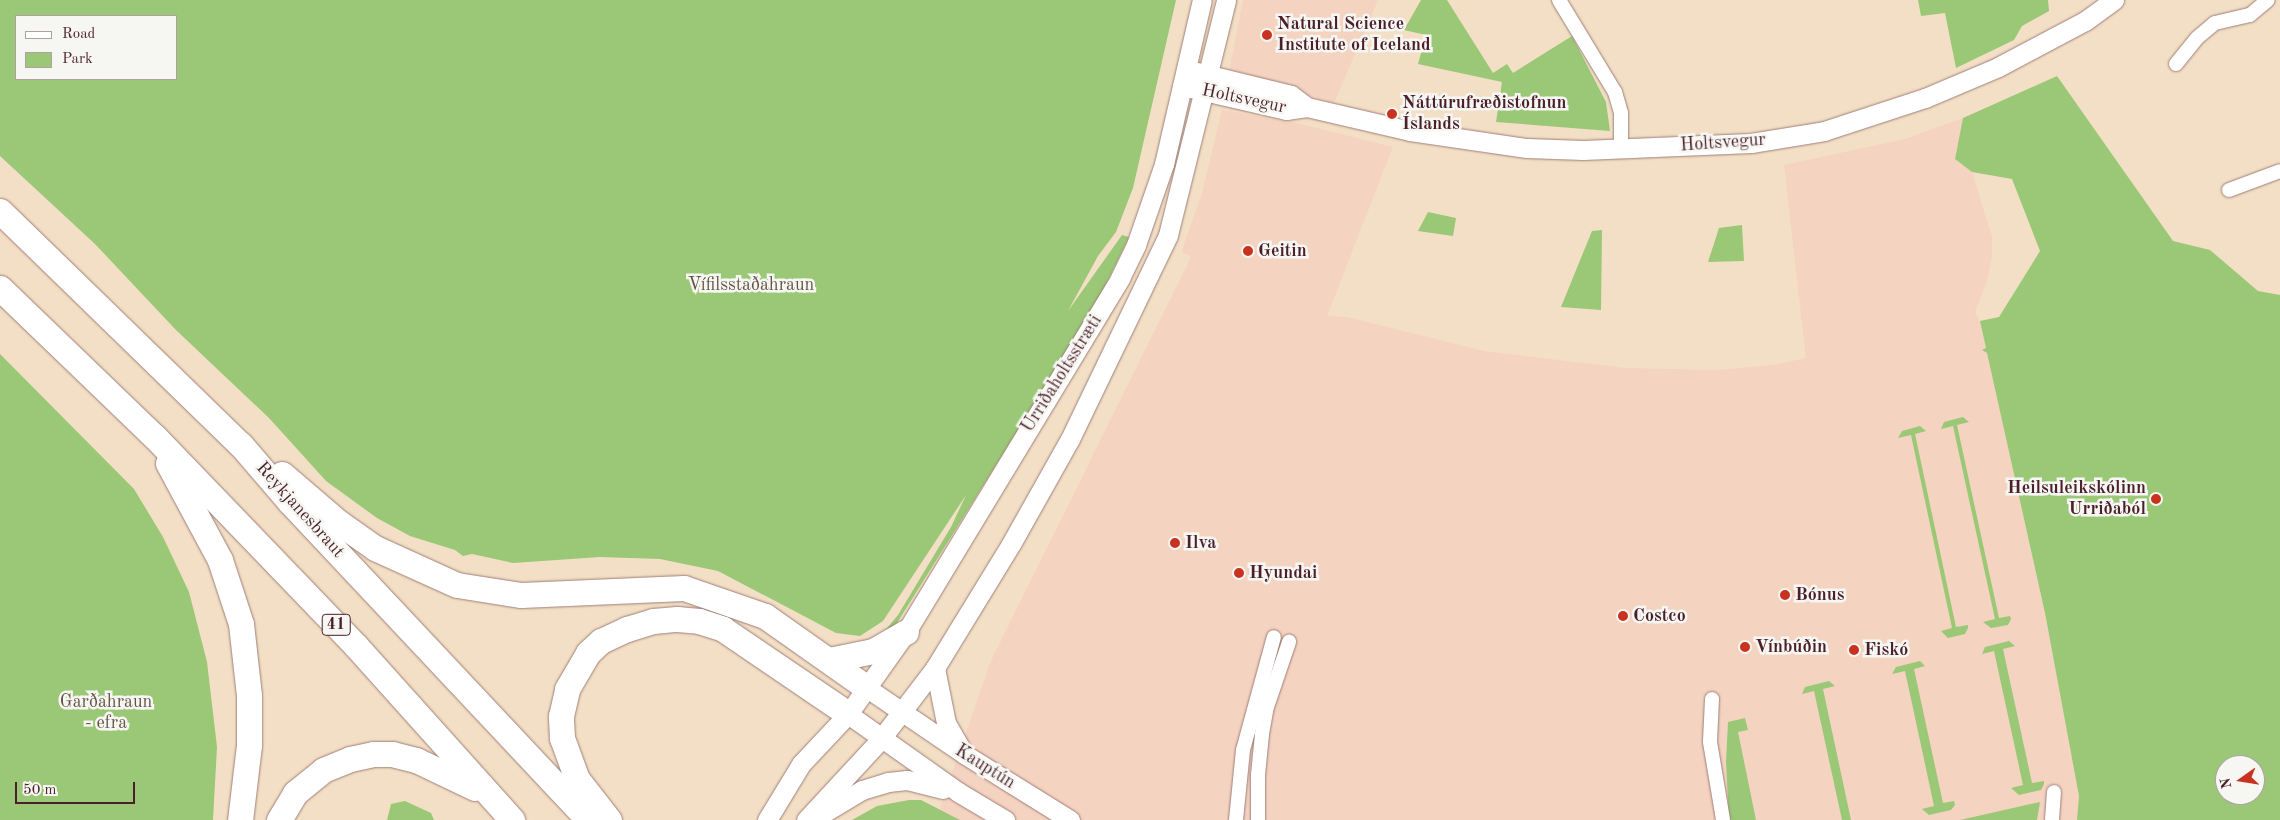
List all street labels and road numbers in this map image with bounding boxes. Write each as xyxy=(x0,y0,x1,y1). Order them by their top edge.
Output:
street label: Holtsvegur xyxy=(1200,80,1288,118)
street label: Holtsvegur xyxy=(1679,129,1767,157)
street label: Urriðaholtsstræti xyxy=(1017,311,1107,437)
street label: Reykjanesbraut xyxy=(251,457,349,563)
road number: 41 xyxy=(321,612,351,638)
street label: Kauptún xyxy=(951,740,1019,794)

